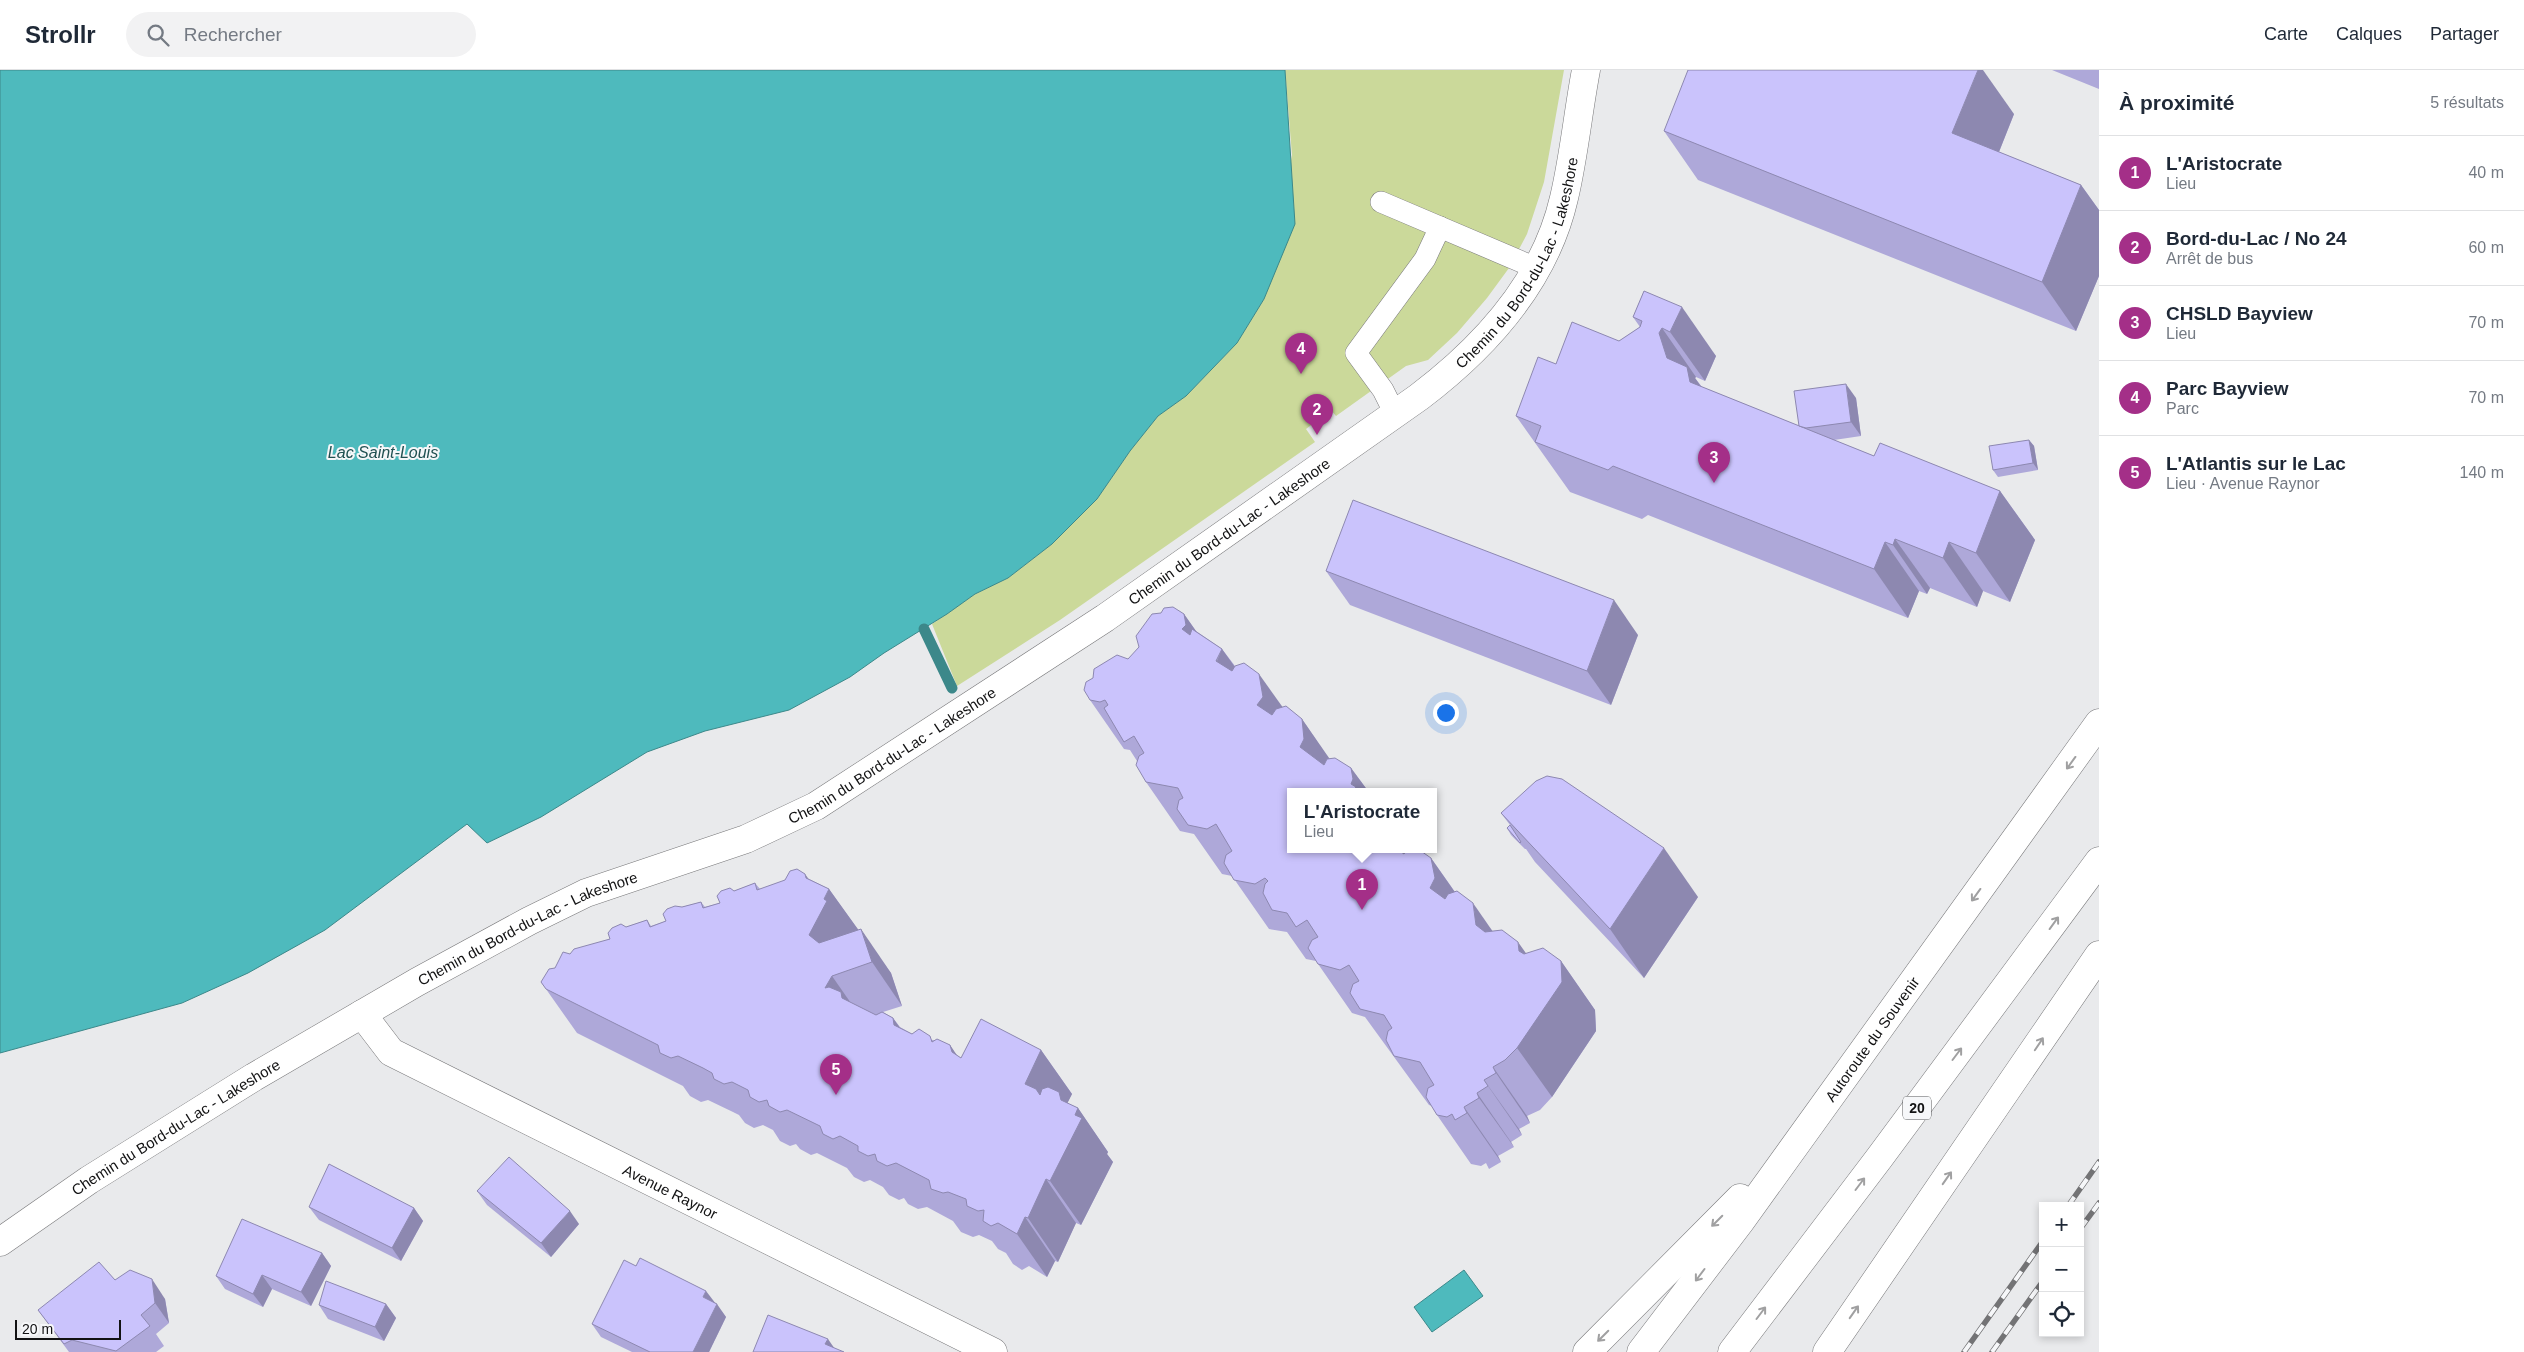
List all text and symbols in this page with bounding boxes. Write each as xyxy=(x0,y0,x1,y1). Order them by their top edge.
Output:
search box xyxy=(126,12,476,57)
text: Strollr xyxy=(25,21,96,48)
icon: search xyxy=(144,21,172,49)
text: Rechercher xyxy=(184,24,282,45)
text: Carte xyxy=(2264,24,2308,44)
text: Calques xyxy=(2336,24,2402,44)
text: Partager xyxy=(2430,24,2499,44)
text: À proximité xyxy=(2119,91,2235,114)
text: 5 résultats xyxy=(2430,94,2504,111)
text: L'Aristocrate xyxy=(2166,153,2282,174)
street label: Chemin du Bord-du-Lac - Lakeshore xyxy=(1452,156,1580,371)
text: 1 xyxy=(2131,164,2139,181)
text: 40 m xyxy=(2468,164,2504,181)
text: Lieu xyxy=(2166,175,2196,192)
text: Bord-du-Lac / No 24 xyxy=(2166,228,2347,249)
text: 2 xyxy=(2131,239,2139,256)
text: 60 m xyxy=(2468,239,2504,256)
text: Arrêt de bus xyxy=(2166,250,2253,267)
text: CHSLD Bayview xyxy=(2166,303,2313,324)
text: 3 xyxy=(2131,314,2139,331)
text: 70 m xyxy=(2468,314,2504,331)
text: Lieu xyxy=(2166,325,2196,342)
pin: 4 xyxy=(1285,333,1317,374)
text: Parc Bayview xyxy=(2166,378,2289,399)
text: 4 xyxy=(2131,389,2139,406)
text: 70 m xyxy=(2468,389,2504,406)
pin: 2 xyxy=(1301,394,1333,435)
text: Parc xyxy=(2166,400,2199,417)
pin: 3 xyxy=(1698,442,1730,483)
water label: Lac Saint-Louis xyxy=(328,444,438,461)
text: L'Atlantis sur le Lac xyxy=(2166,453,2346,474)
street label: Chemin du Bord-du-Lac - Lakeshore xyxy=(1125,454,1333,608)
text: 5 xyxy=(2131,464,2139,481)
text: 140 m xyxy=(2460,464,2504,481)
text: Lieu · Avenue Raynor xyxy=(2166,475,2320,492)
street label: Chemin du Bord-du-Lac - Lakeshore xyxy=(785,683,999,827)
your location xyxy=(1433,700,1459,726)
one-way arrow xyxy=(2066,756,2076,770)
popup xyxy=(1287,788,1437,853)
text: L'Aristocrate xyxy=(1304,801,1420,822)
text: Lieu xyxy=(1304,823,1334,840)
street label: Chemin du Bord-du-Lac - Lakeshore xyxy=(415,868,640,989)
pin: 1 xyxy=(1346,869,1378,910)
one-way arrow xyxy=(1971,888,1981,902)
one-way arrow xyxy=(2048,917,2059,930)
street label: Autoroute du Souvenir xyxy=(1821,973,1922,1104)
one-way arrow xyxy=(2034,1037,2044,1051)
one-way arrow xyxy=(1952,1047,1962,1061)
pin: 5 xyxy=(820,1054,852,1095)
street label: Chemin du Bord-du-Lac - Lakeshore xyxy=(68,1055,283,1198)
road number: 20 xyxy=(1903,1096,1931,1120)
street label: Avenue Raynor xyxy=(620,1161,720,1222)
one-way arrow xyxy=(1942,1171,1952,1185)
one-way arrow xyxy=(1854,1178,1865,1191)
map controls xyxy=(2039,1202,2084,1337)
button: + xyxy=(2039,1202,2084,1247)
one-way arrow xyxy=(1711,1215,1724,1227)
button: − xyxy=(2039,1247,2084,1292)
one-way arrow xyxy=(1695,1268,1705,1282)
button: locate xyxy=(2039,1292,2084,1337)
one-way arrow xyxy=(1849,1305,1859,1319)
one-way arrow xyxy=(1756,1307,1767,1320)
scale bar xyxy=(15,1317,121,1340)
text: 20 m xyxy=(22,1321,53,1337)
one-way arrow xyxy=(1596,1330,1609,1342)

